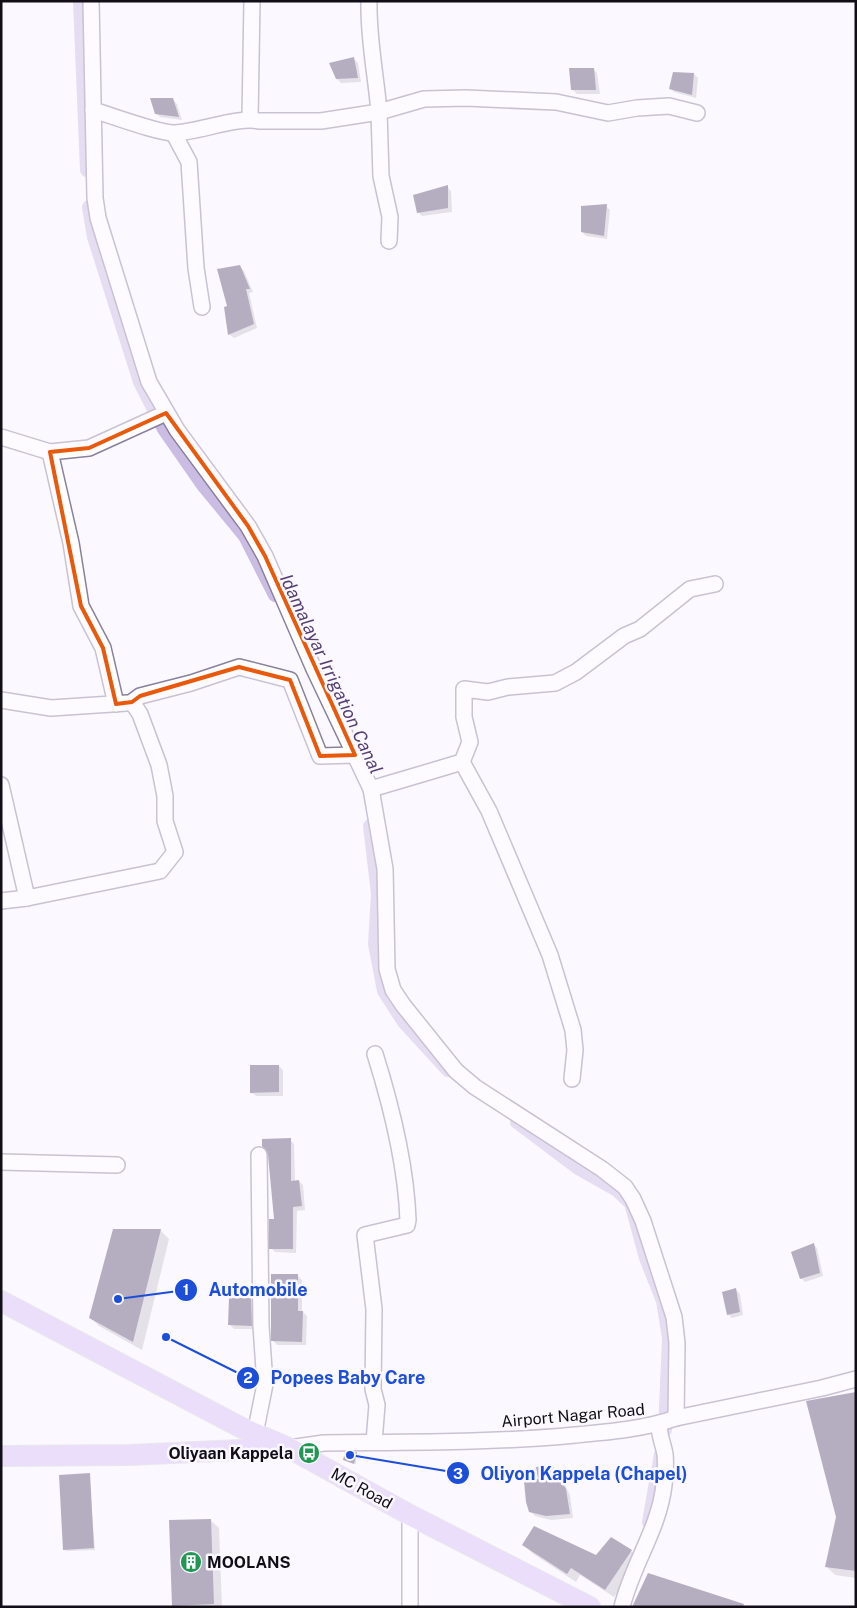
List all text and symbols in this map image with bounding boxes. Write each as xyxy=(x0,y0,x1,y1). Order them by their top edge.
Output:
water label: Idamalayar Irrigation Canal xyxy=(276,570,387,777)
callout: Automobile xyxy=(174,1273,318,1306)
text: Automobile xyxy=(208,1279,308,1300)
text: 1 xyxy=(183,1281,189,1298)
callout: Popees Baby Care xyxy=(236,1361,436,1394)
text: Popees Baby Care xyxy=(271,1367,425,1388)
text: 2 xyxy=(243,1369,253,1386)
street label: Airport Nagar Road xyxy=(501,1400,646,1431)
bus stop icon: Oliyaan Kappela xyxy=(297,1441,321,1465)
place label: Oliyaan Kappela xyxy=(168,1444,293,1463)
callout: Oliyon Kappela (Chapel) xyxy=(445,1457,698,1490)
text: Oliyon Kappela (Chapel) xyxy=(480,1463,688,1484)
street label: MC Road xyxy=(328,1464,396,1513)
text: 3 xyxy=(453,1465,463,1482)
building icon: MOOLANS xyxy=(179,1550,203,1574)
place label: MOOLANS xyxy=(207,1553,291,1572)

